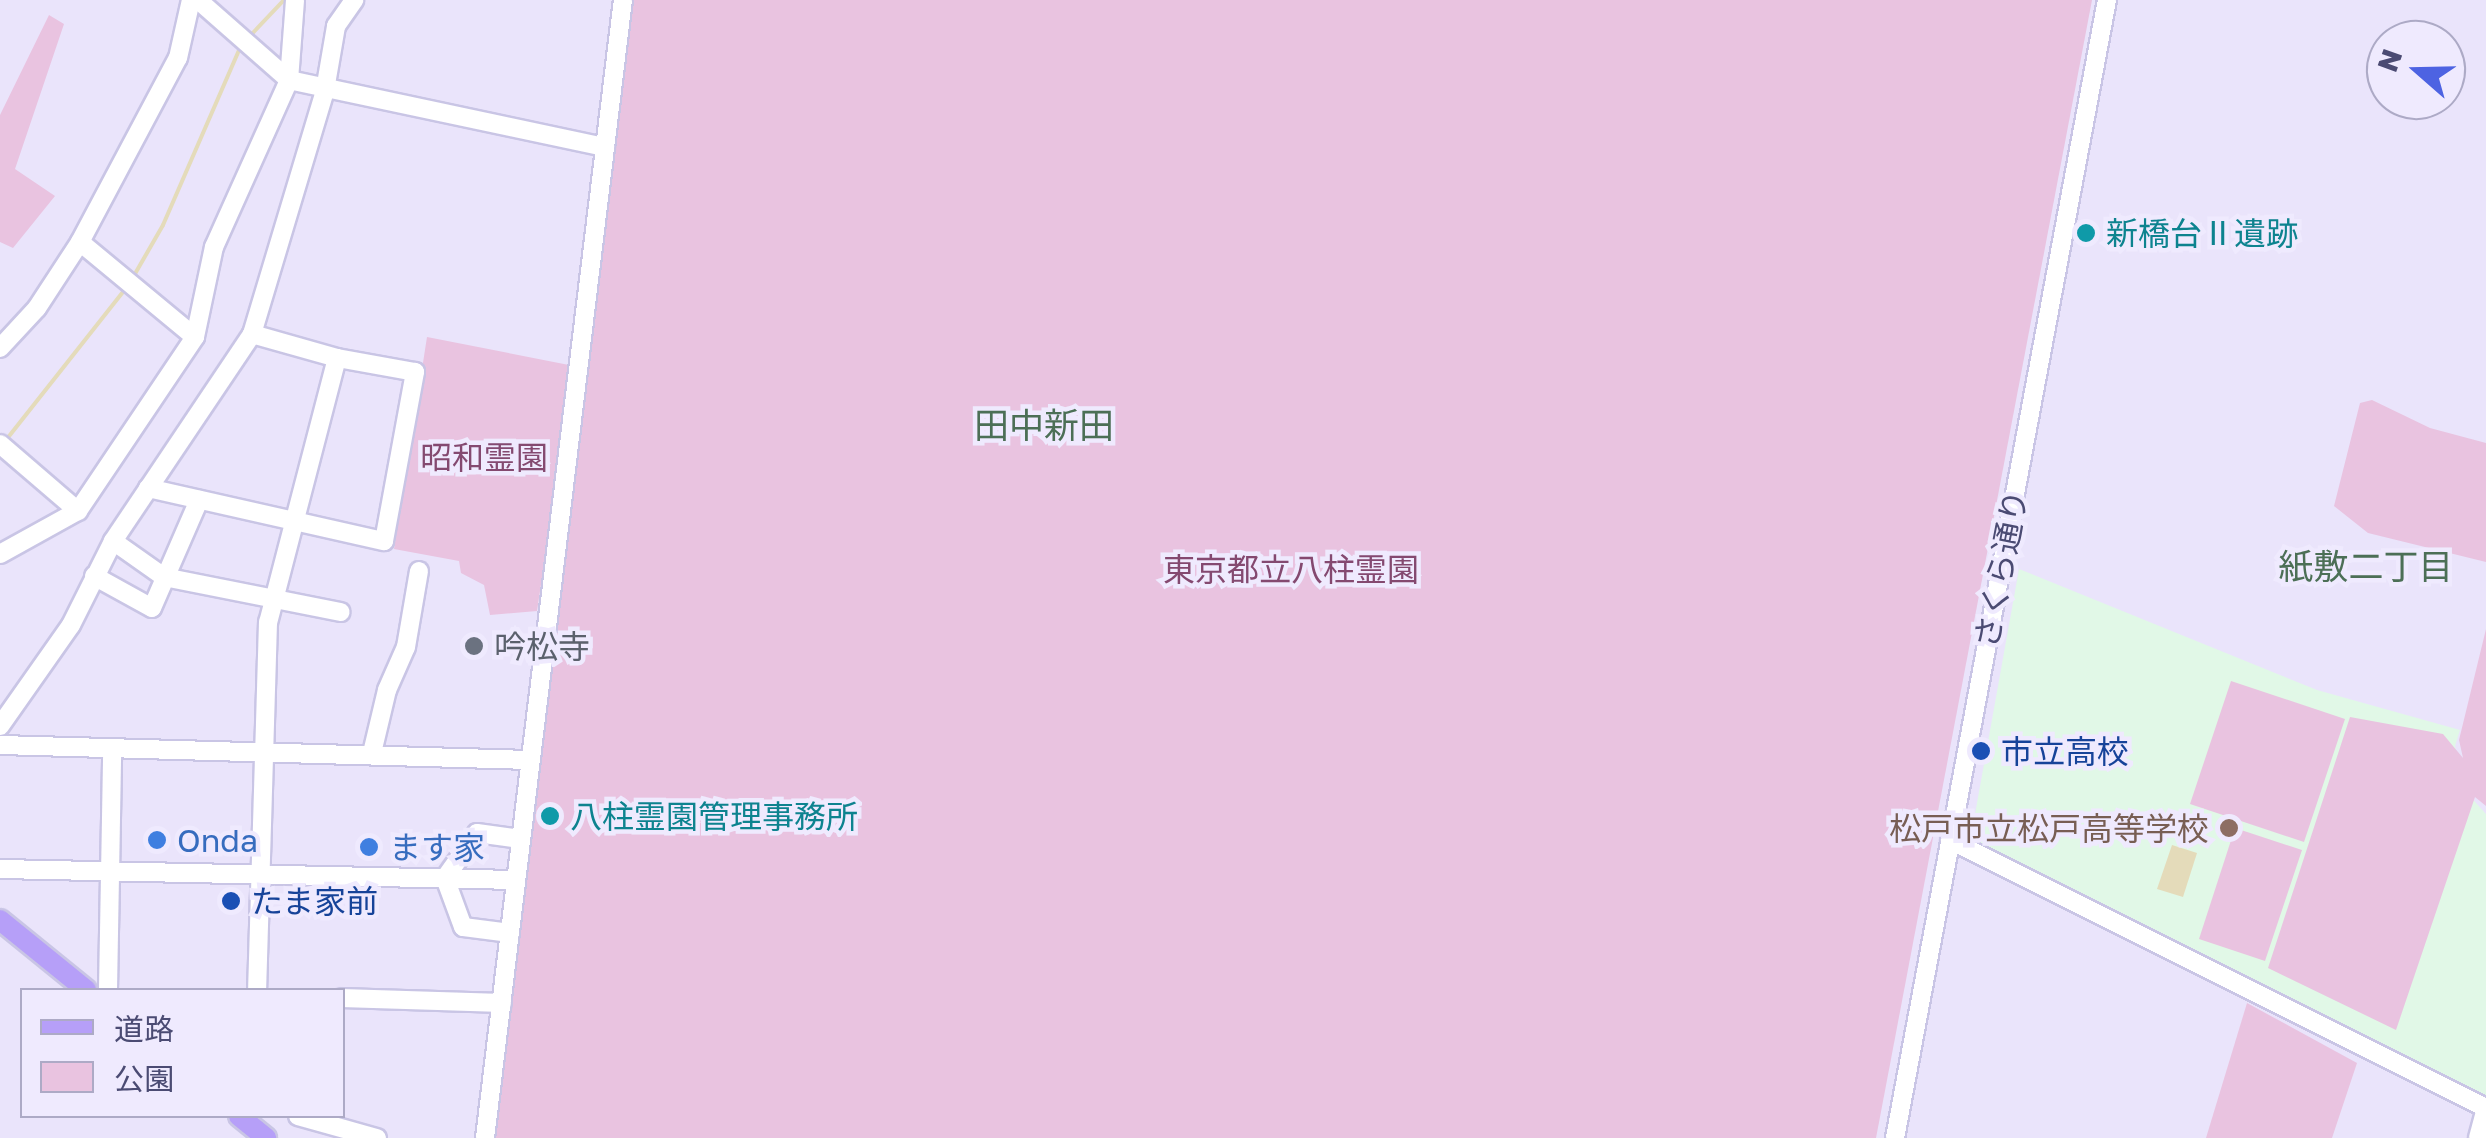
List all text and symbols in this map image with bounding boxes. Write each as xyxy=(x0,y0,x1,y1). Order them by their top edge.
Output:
north arrow xyxy=(2366,20,2466,120)
text: N xyxy=(2370,45,2408,76)
place label: 新橋台Ⅱ遺跡 xyxy=(2106,214,2298,252)
marker: 新橋台Ⅱ遺跡 xyxy=(2075,222,2097,244)
district label: 田中新田 xyxy=(974,404,1114,446)
park label: 昭和霊園 xyxy=(420,438,548,476)
street label: さくら通り xyxy=(1967,487,2035,651)
district label: 紙敷二丁目 xyxy=(2279,545,2453,587)
park label: 東京都立八柱霊園 xyxy=(1163,550,1419,588)
place label: 吟松寺 xyxy=(494,627,590,665)
marker: 吟松寺 xyxy=(463,635,485,657)
place label: 市立高校 xyxy=(2001,732,2129,770)
marker: 市立高校 xyxy=(1970,740,1992,762)
place label: 八柱霊園管理事務所 xyxy=(570,797,858,835)
marker: 八柱霊園管理事務所 xyxy=(539,805,561,827)
place label: 松戸市立松戸高等学校 xyxy=(1889,809,2209,847)
marker: 松戸市立松戸高等学校 xyxy=(2218,817,2240,839)
place label: Onda xyxy=(177,821,258,859)
place label: ます家 xyxy=(389,828,485,866)
marker: Onda xyxy=(146,829,168,851)
marker: ます家 xyxy=(358,836,380,858)
place label: たま家前 xyxy=(251,882,379,920)
marker: たま家前 xyxy=(220,890,242,912)
legend xyxy=(20,988,345,1118)
text: 道路 xyxy=(114,1011,174,1047)
text: 公園 xyxy=(114,1061,174,1097)

